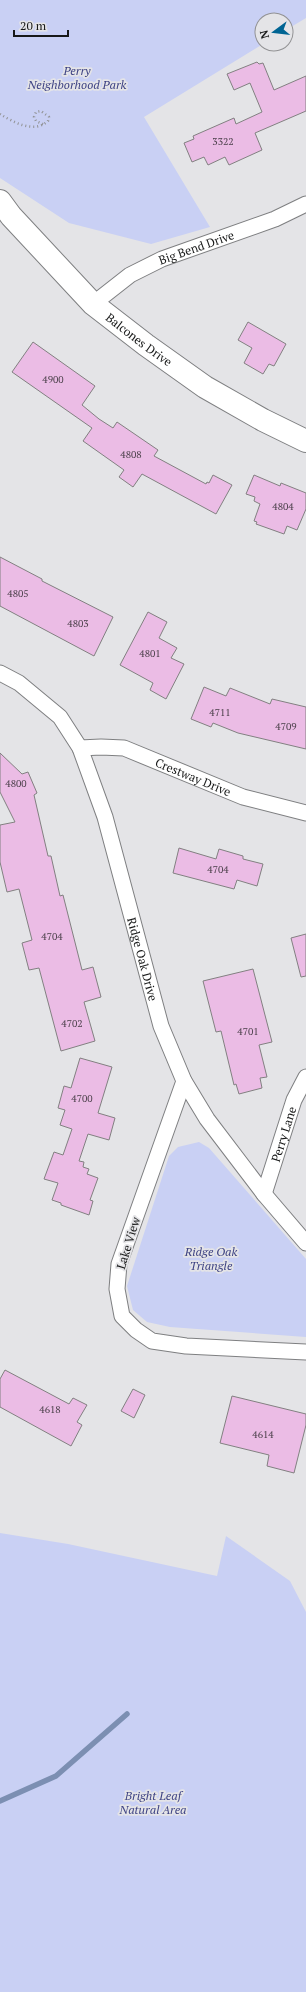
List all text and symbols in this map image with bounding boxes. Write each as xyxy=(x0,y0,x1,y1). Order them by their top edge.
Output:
scale bar xyxy=(14,12,68,38)
north arrow xyxy=(254,12,294,52)
text: 20 m xyxy=(20,18,47,33)
text: N xyxy=(256,28,272,40)
park label: Perry Neighborhood Park xyxy=(27,63,127,92)
house number: 3322 xyxy=(212,135,234,148)
street label: Big Bend Drive xyxy=(156,227,236,267)
street label: Balcones Drive xyxy=(103,309,175,369)
house number: 4900 xyxy=(42,373,64,386)
house number: 4808 xyxy=(120,448,142,461)
house number: 4804 xyxy=(272,500,294,513)
house number: 4805 xyxy=(7,587,29,600)
house number: 4803 xyxy=(67,617,89,630)
house number: 4801 xyxy=(139,647,161,660)
house number: 4711 xyxy=(209,706,231,719)
house number: 4709 xyxy=(275,720,297,733)
street label: Crestway Drive xyxy=(153,754,233,799)
house number: 4800 xyxy=(5,777,27,790)
house number: 4704 xyxy=(207,863,229,876)
street label: Ridge Oak Drive xyxy=(125,916,161,1002)
house number: 4704 xyxy=(41,930,63,943)
house number: 4702 xyxy=(61,1017,83,1030)
house number: 4701 xyxy=(237,1025,259,1038)
house number: 4700 xyxy=(71,1092,93,1105)
street label: Perry Lane xyxy=(267,1105,299,1163)
street label: Lake View xyxy=(113,1215,143,1271)
park label: Ridge Oak Triangle xyxy=(184,1244,237,1273)
house number: 4618 xyxy=(39,1403,61,1416)
house number: 4614 xyxy=(252,1428,274,1441)
park label: Bright Leaf Natural Area xyxy=(118,1788,187,1817)

